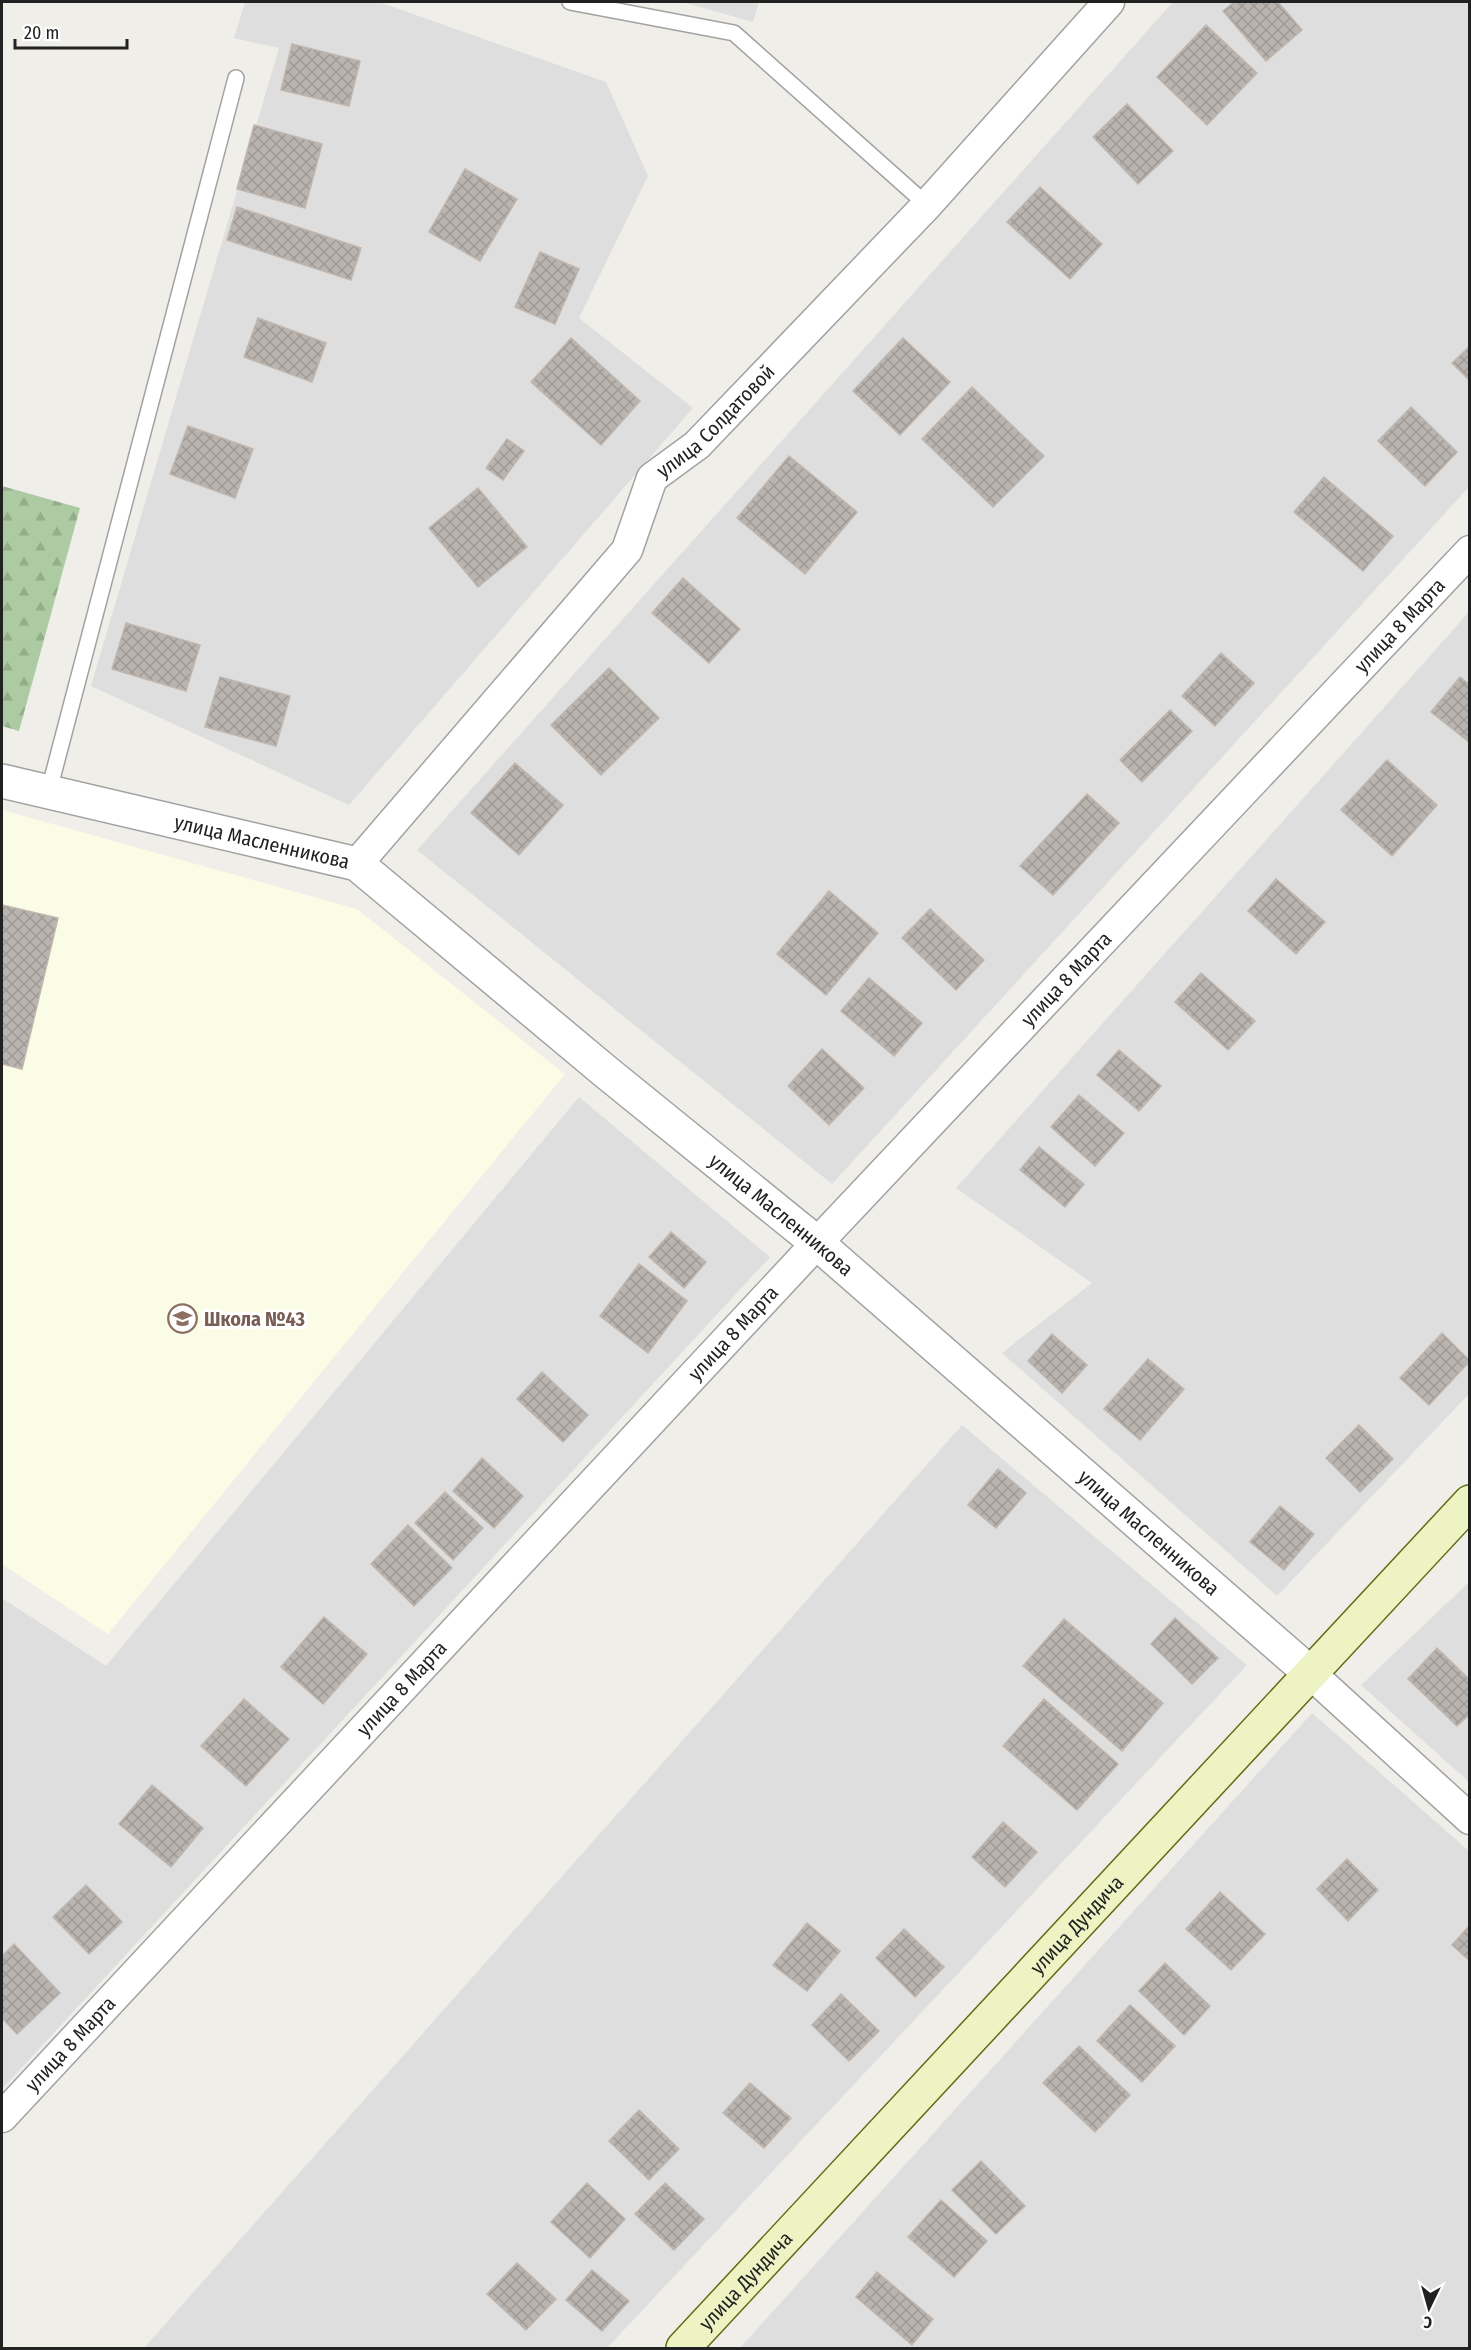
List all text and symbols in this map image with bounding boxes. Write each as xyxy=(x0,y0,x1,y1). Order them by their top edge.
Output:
scale bar xyxy=(15,12,128,50)
text: 20 m xyxy=(24,22,59,44)
street label: улица Солдатовой xyxy=(652,359,780,483)
street label: улица 8 Марта xyxy=(1349,573,1450,678)
street label: улица Масленникова xyxy=(172,810,352,874)
street label: улица 8 Марта xyxy=(1016,927,1116,1031)
street label: улица Масленникова xyxy=(704,1149,858,1281)
street label: улица 8 Марта xyxy=(683,1281,783,1385)
school or university icon: Школа №43 xyxy=(167,1303,199,1335)
place label: Школа №43 xyxy=(204,1307,305,1331)
street label: улица Масленникова xyxy=(1073,1465,1224,1600)
street label: улица 8 Марта xyxy=(352,1636,452,1741)
street label: улица Дундича xyxy=(1025,1870,1128,1979)
street label: улица 8 Марта xyxy=(20,1991,120,2096)
street label: улица Дундича xyxy=(694,2226,797,2335)
north arrow xyxy=(1399,2278,1459,2338)
text: С xyxy=(1422,2313,1433,2332)

